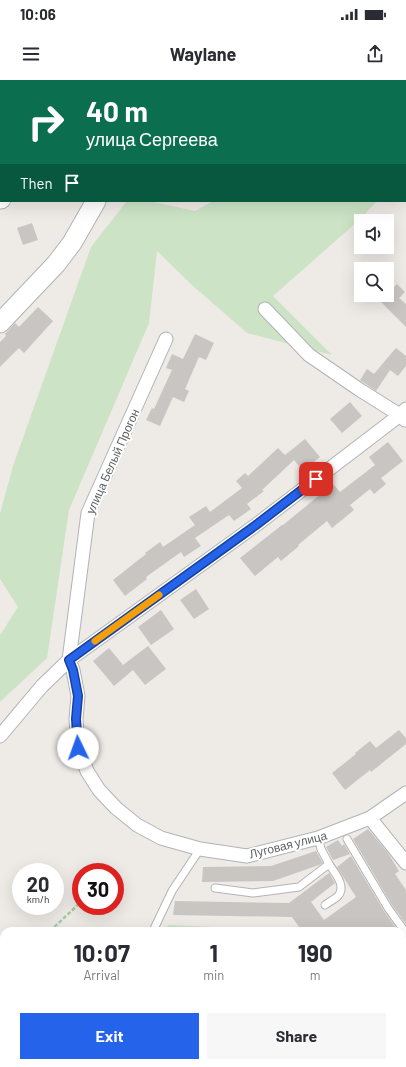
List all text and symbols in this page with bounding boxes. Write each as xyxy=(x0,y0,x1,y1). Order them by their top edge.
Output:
text: 10:06 xyxy=(20,5,56,23)
icon: menu xyxy=(20,43,42,65)
text: Waylane xyxy=(170,43,236,65)
icon: share xyxy=(364,43,386,65)
text: 40 m xyxy=(86,94,148,128)
icon: right xyxy=(20,96,72,148)
text: улица Сергеева xyxy=(86,128,218,150)
icon: arrive xyxy=(61,172,83,194)
text: Then xyxy=(20,174,53,192)
map controls xyxy=(354,214,394,302)
button: sound xyxy=(354,214,394,254)
button: search xyxy=(354,262,394,302)
street label: улица Белый Прогон xyxy=(82,406,142,516)
pin xyxy=(299,462,333,496)
icon: arrive xyxy=(305,468,327,490)
position arrow xyxy=(57,727,99,769)
street label: Луговая улица xyxy=(248,828,329,861)
speed limit sign: 30 xyxy=(72,863,124,915)
text: 20 xyxy=(27,872,49,896)
text: km/h xyxy=(27,893,49,905)
text: 10:07 xyxy=(73,938,130,967)
text: 1 xyxy=(210,938,218,967)
text: 190 xyxy=(298,938,333,967)
text: Arrival xyxy=(83,967,120,983)
text: min xyxy=(203,967,224,983)
text: m xyxy=(310,967,321,983)
button: Exit xyxy=(20,1013,199,1059)
button: Share xyxy=(207,1013,386,1059)

